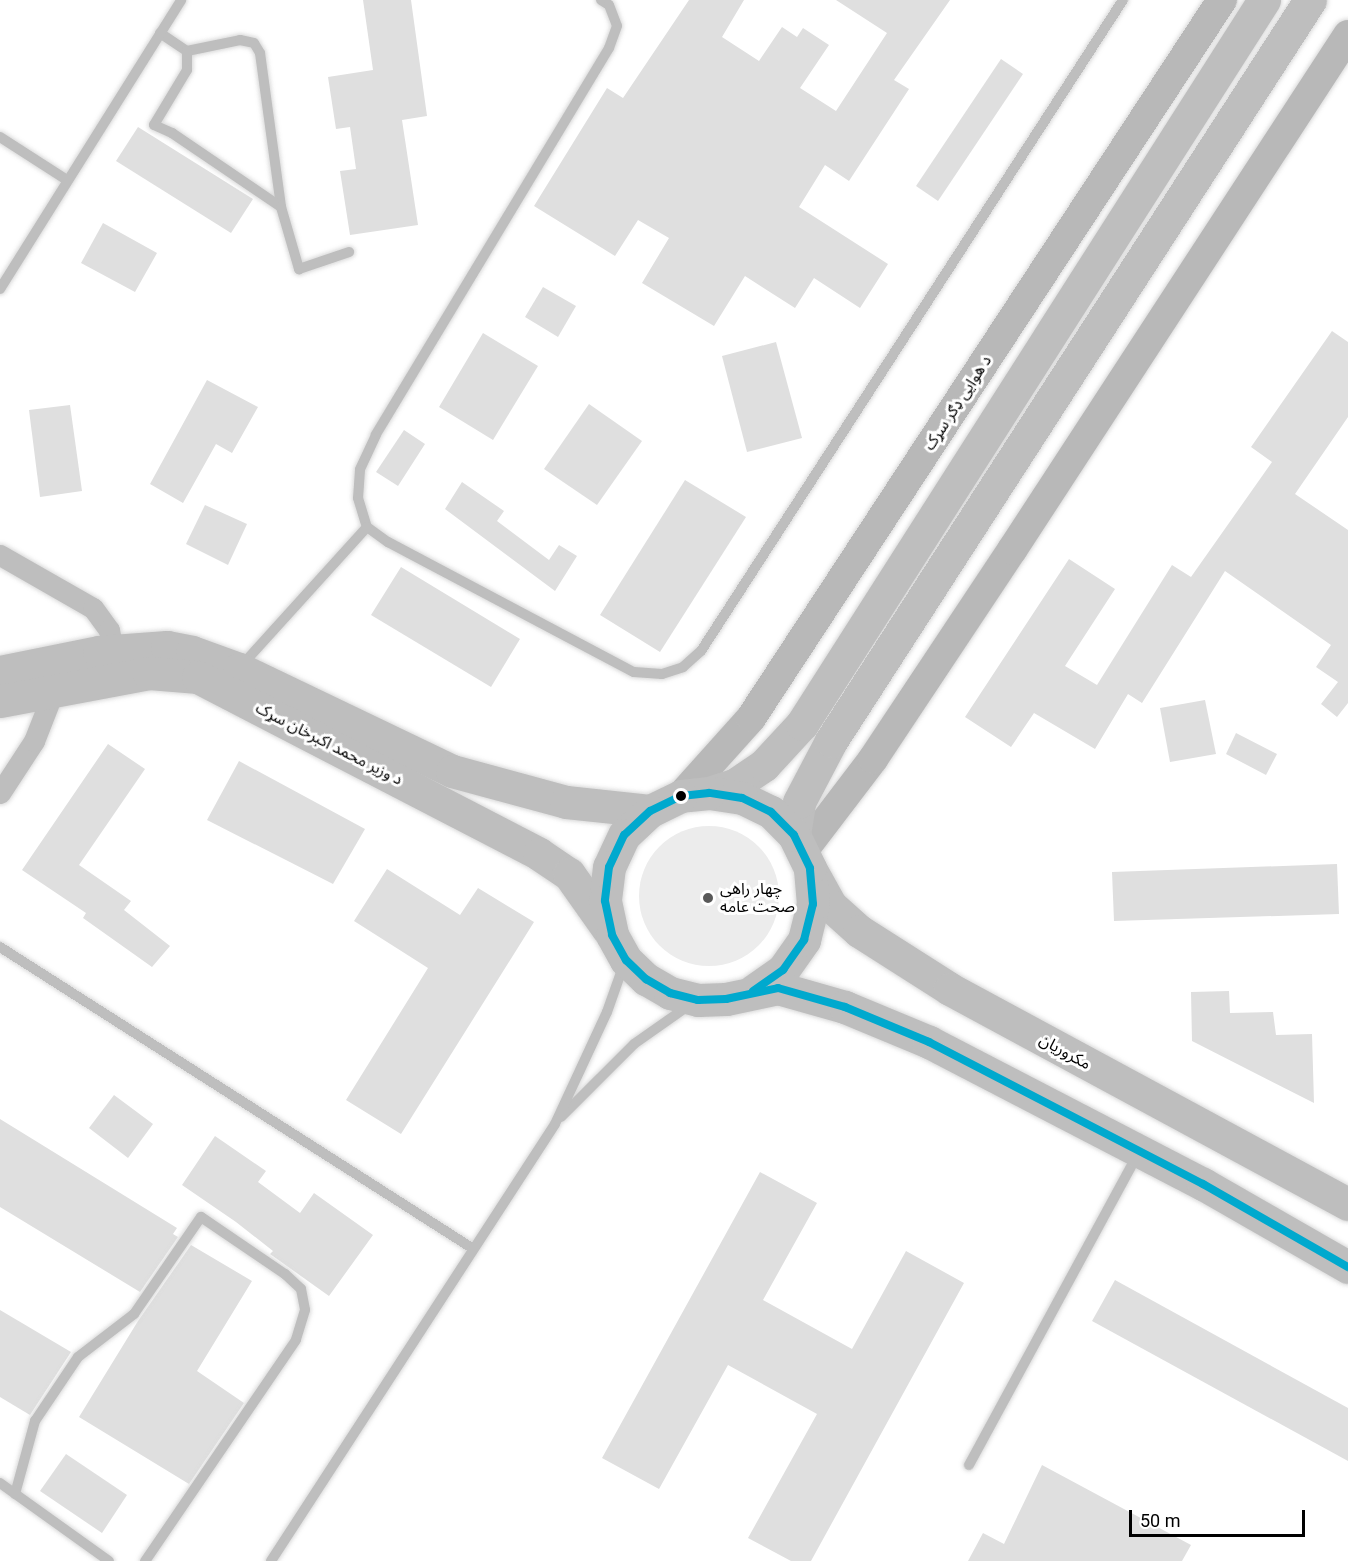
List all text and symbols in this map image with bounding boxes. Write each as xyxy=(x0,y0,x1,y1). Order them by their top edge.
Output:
street label: د هوایی ډګر سړک xyxy=(920,352,996,454)
street label: د وزیر محمد اکبرخان سړک xyxy=(252,699,406,789)
unlabelled marker xyxy=(675,790,687,802)
place label: چهار راهی صحت عامه xyxy=(720,879,795,917)
marker: چهار راهی صحت عامه xyxy=(701,891,715,905)
street label: مکروریان xyxy=(1036,1030,1094,1074)
scale bar xyxy=(1132,1498,1308,1536)
text: 50 m xyxy=(1140,1510,1180,1531)

